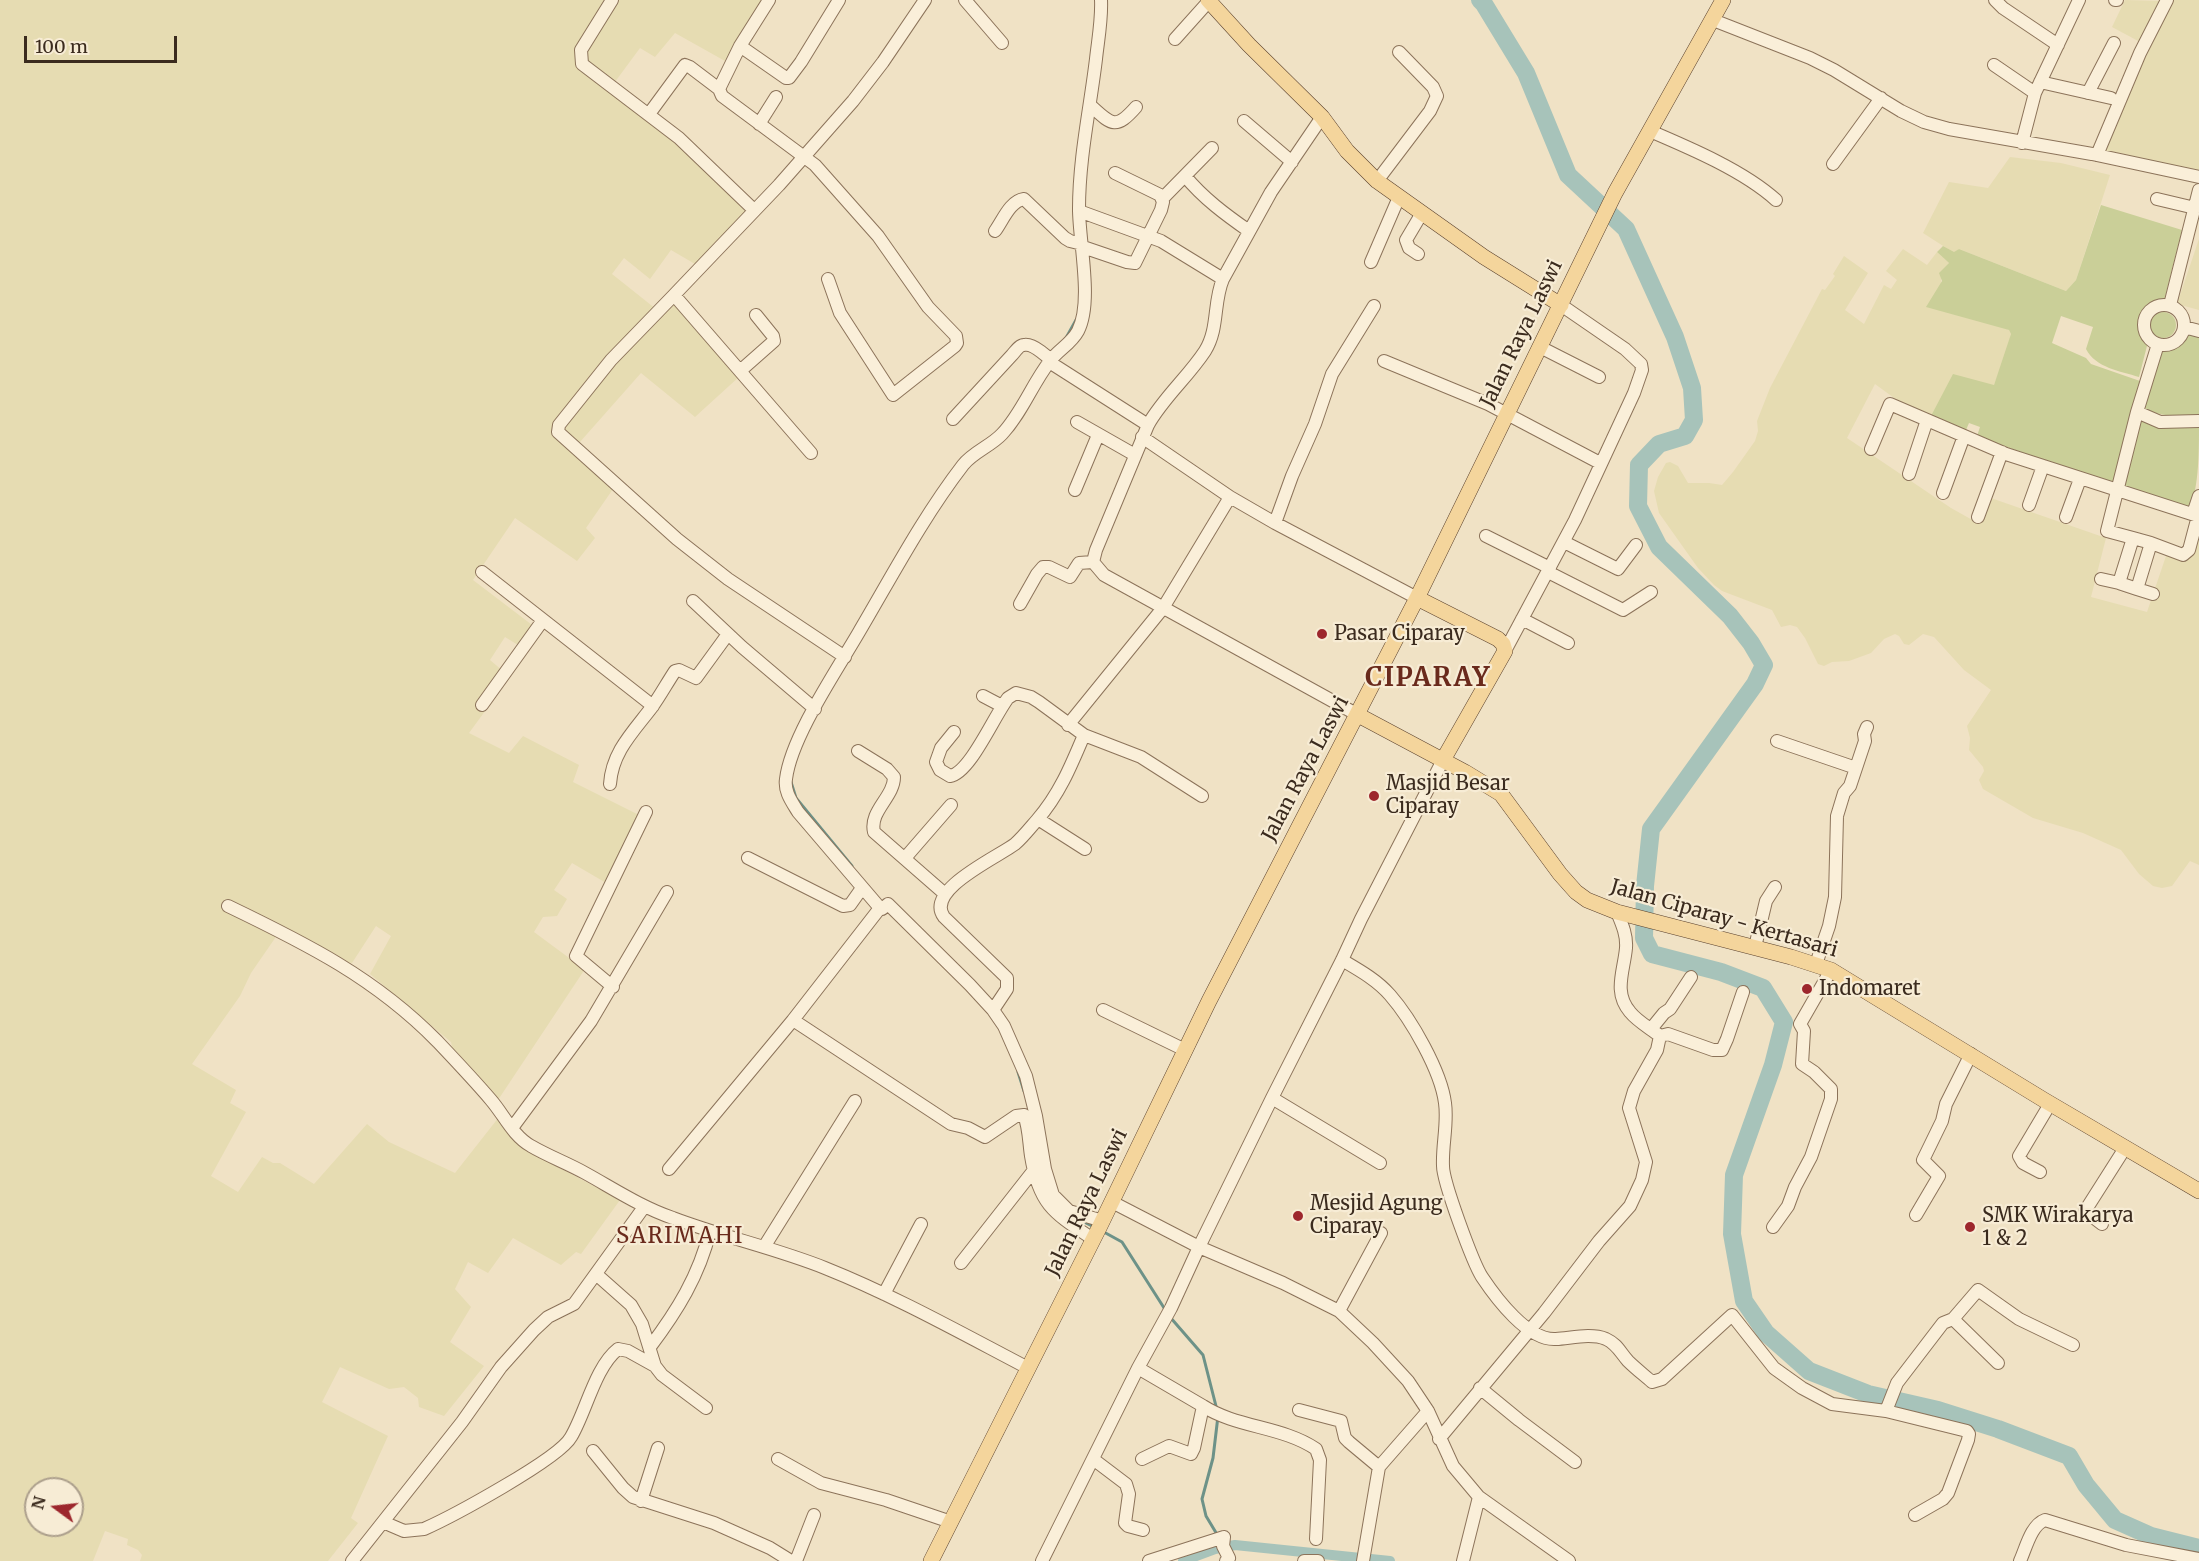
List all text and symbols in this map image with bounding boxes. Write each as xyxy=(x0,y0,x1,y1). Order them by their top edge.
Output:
scale bar xyxy=(27,24,180,62)
text: 100 m xyxy=(35,35,88,58)
street label: Jalan Raya Laswi xyxy=(1476,256,1568,412)
place label: Pasar Ciparay xyxy=(1334,622,1465,646)
marker: Pasar Ciparay xyxy=(1315,627,1329,641)
district label: CIPARAY xyxy=(1365,663,1491,695)
street label: Jalan Raya Laswi xyxy=(1258,692,1354,846)
place label: Masjid Besar Ciparay xyxy=(1386,772,1510,819)
marker: Masjid Besar Ciparay xyxy=(1367,789,1381,803)
street label: Jalan Ciparay - Kertasari xyxy=(1608,875,1840,963)
place label: Indomaret xyxy=(1819,977,1921,1001)
marker: Indomaret xyxy=(1800,982,1814,996)
street label: Jalan Raya Laswi xyxy=(1041,1125,1133,1281)
place label: Mesjid Agung Ciparay xyxy=(1310,1192,1443,1239)
place label: SMK Wirakarya 1 & 2 xyxy=(1982,1204,2133,1251)
marker: Mesjid Agung Ciparay xyxy=(1291,1209,1305,1223)
marker: SMK Wirakarya 1 & 2 xyxy=(1963,1220,1977,1234)
district label: SARIMAHI xyxy=(616,1224,744,1250)
north arrow xyxy=(24,1477,84,1537)
text: N xyxy=(27,1494,50,1512)

